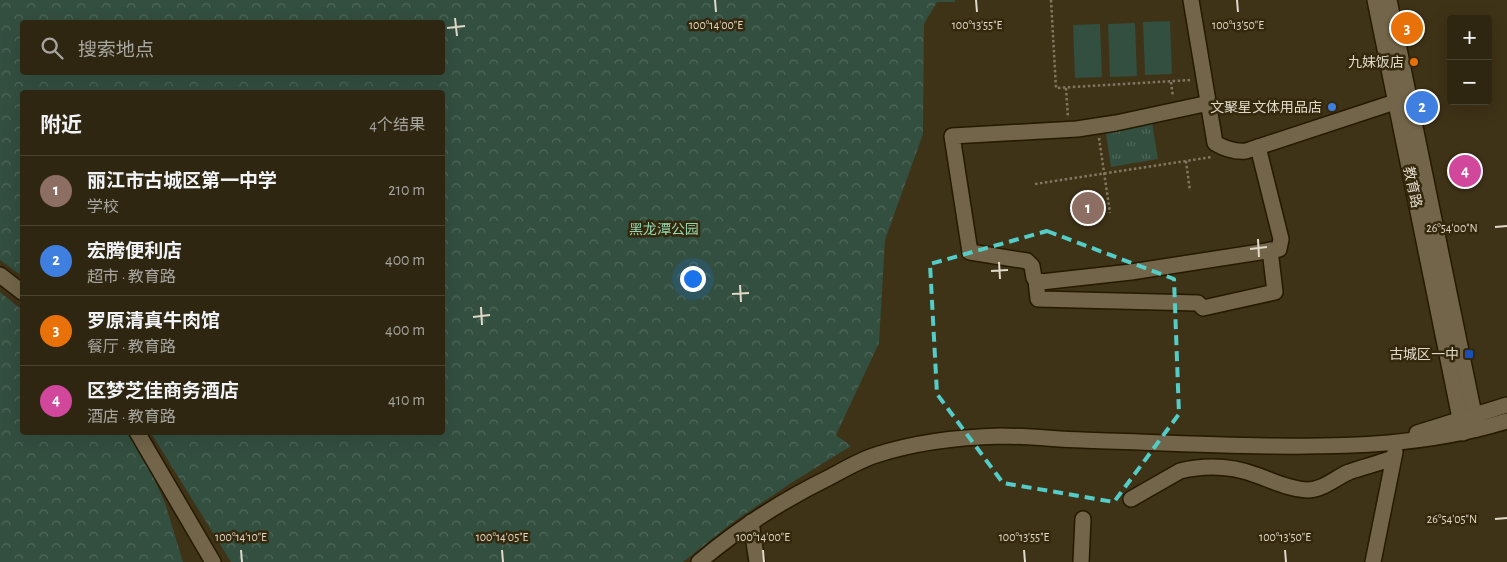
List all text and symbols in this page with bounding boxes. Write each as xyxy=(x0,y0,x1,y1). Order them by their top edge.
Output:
pin: 3 xyxy=(1391,9,1423,47)
map controls xyxy=(1447,15,1492,105)
button: + xyxy=(1447,15,1492,60)
text: 100°14'00"E xyxy=(689,19,743,31)
text: 100°13'55"E xyxy=(952,19,1002,31)
text: 100°13'50"E xyxy=(1212,19,1264,31)
search box xyxy=(20,20,445,75)
icon: search xyxy=(38,34,66,62)
text: 搜索地点 xyxy=(78,41,154,60)
place label: 九妹饭店 xyxy=(1348,55,1404,70)
marker: 九妹饭店 xyxy=(1408,56,1420,68)
button: − xyxy=(1447,60,1492,105)
pin: 2 xyxy=(1406,88,1438,126)
place label: 文聚星文体用品店 xyxy=(1210,100,1322,115)
marker: 文聚星文体用品店 xyxy=(1326,101,1338,113)
text: 附近 xyxy=(40,115,82,136)
text: 4个结果 xyxy=(369,117,425,133)
pin: 4 xyxy=(1449,152,1481,190)
street label: 教育路 xyxy=(1401,165,1424,209)
text: 丽江市古城区第一中学 xyxy=(87,172,277,191)
text: 1 xyxy=(53,182,59,198)
text: 210 m xyxy=(388,182,425,198)
pin: 1 xyxy=(1072,189,1104,227)
text: 学校 xyxy=(87,199,119,215)
park label: 黑龙潭公园 xyxy=(629,221,699,237)
text: 26°54'00"N xyxy=(1426,222,1478,234)
text: 宏腾便利店 xyxy=(87,242,182,261)
text: 2 xyxy=(52,252,60,268)
text: 400 m xyxy=(385,252,425,268)
your location xyxy=(680,266,706,292)
text: 超市 · 教育路 xyxy=(87,269,176,285)
text: 罗原清真牛肉馆 xyxy=(87,312,220,331)
text: 3 xyxy=(53,322,59,338)
text: 400 m xyxy=(385,322,425,338)
text: 餐厅 · 教育路 xyxy=(87,339,176,355)
place label: 古城区一中 xyxy=(1389,347,1459,362)
marker: 古城区一中 xyxy=(1463,348,1475,360)
text: 区梦芝佳商务酒店 xyxy=(87,382,239,401)
text: 4 xyxy=(52,392,60,408)
text: 410 m xyxy=(388,392,425,408)
text: 酒店 · 教育路 xyxy=(87,409,176,425)
text: 26°54'05"N xyxy=(1427,513,1477,525)
text: 100°14'10"E xyxy=(215,531,267,543)
text: 100°14'05"E xyxy=(476,531,529,543)
text: 100°14'00"E xyxy=(736,531,790,543)
text: 100°13'55"E xyxy=(999,531,1049,543)
text: 100°13'50"E xyxy=(1259,531,1311,543)

